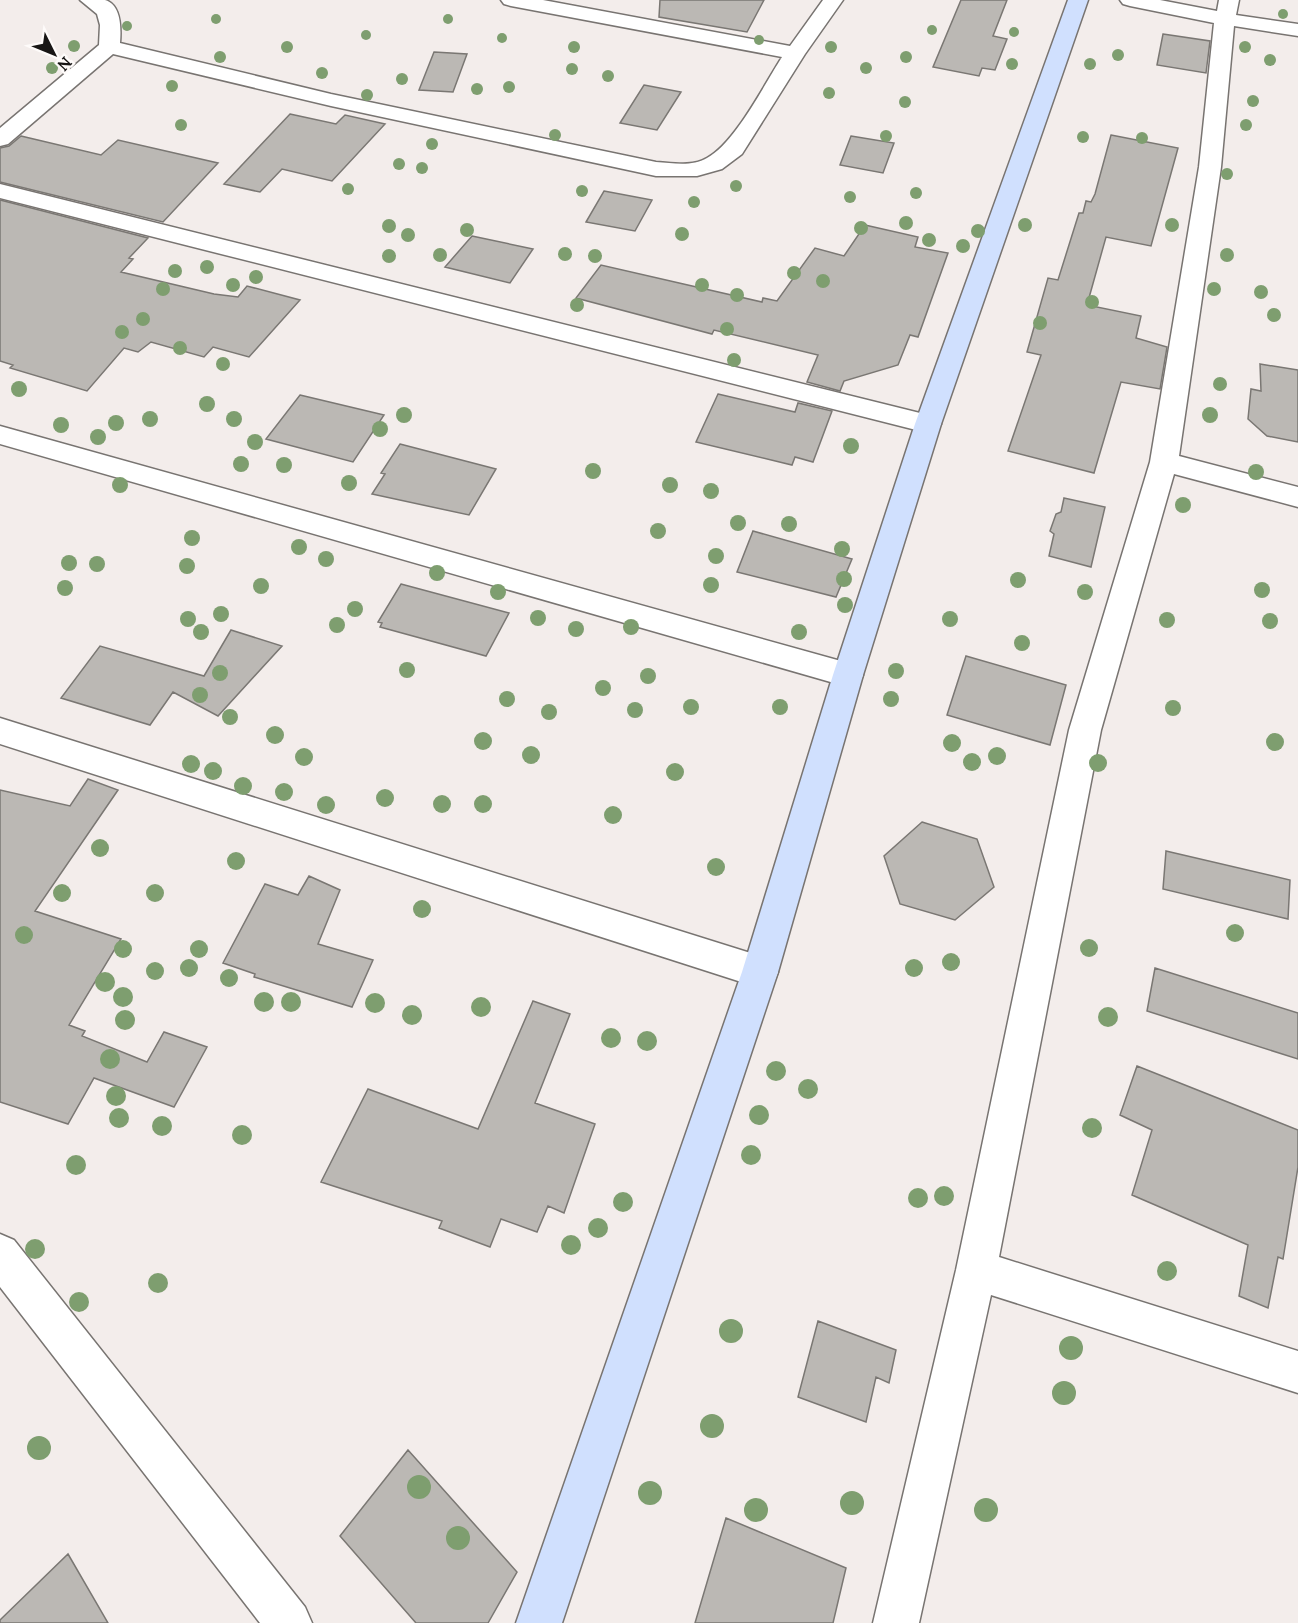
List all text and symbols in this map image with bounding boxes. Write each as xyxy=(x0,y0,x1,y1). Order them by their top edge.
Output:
north arrow xyxy=(24,24,84,84)
text: N xyxy=(53,53,77,76)

